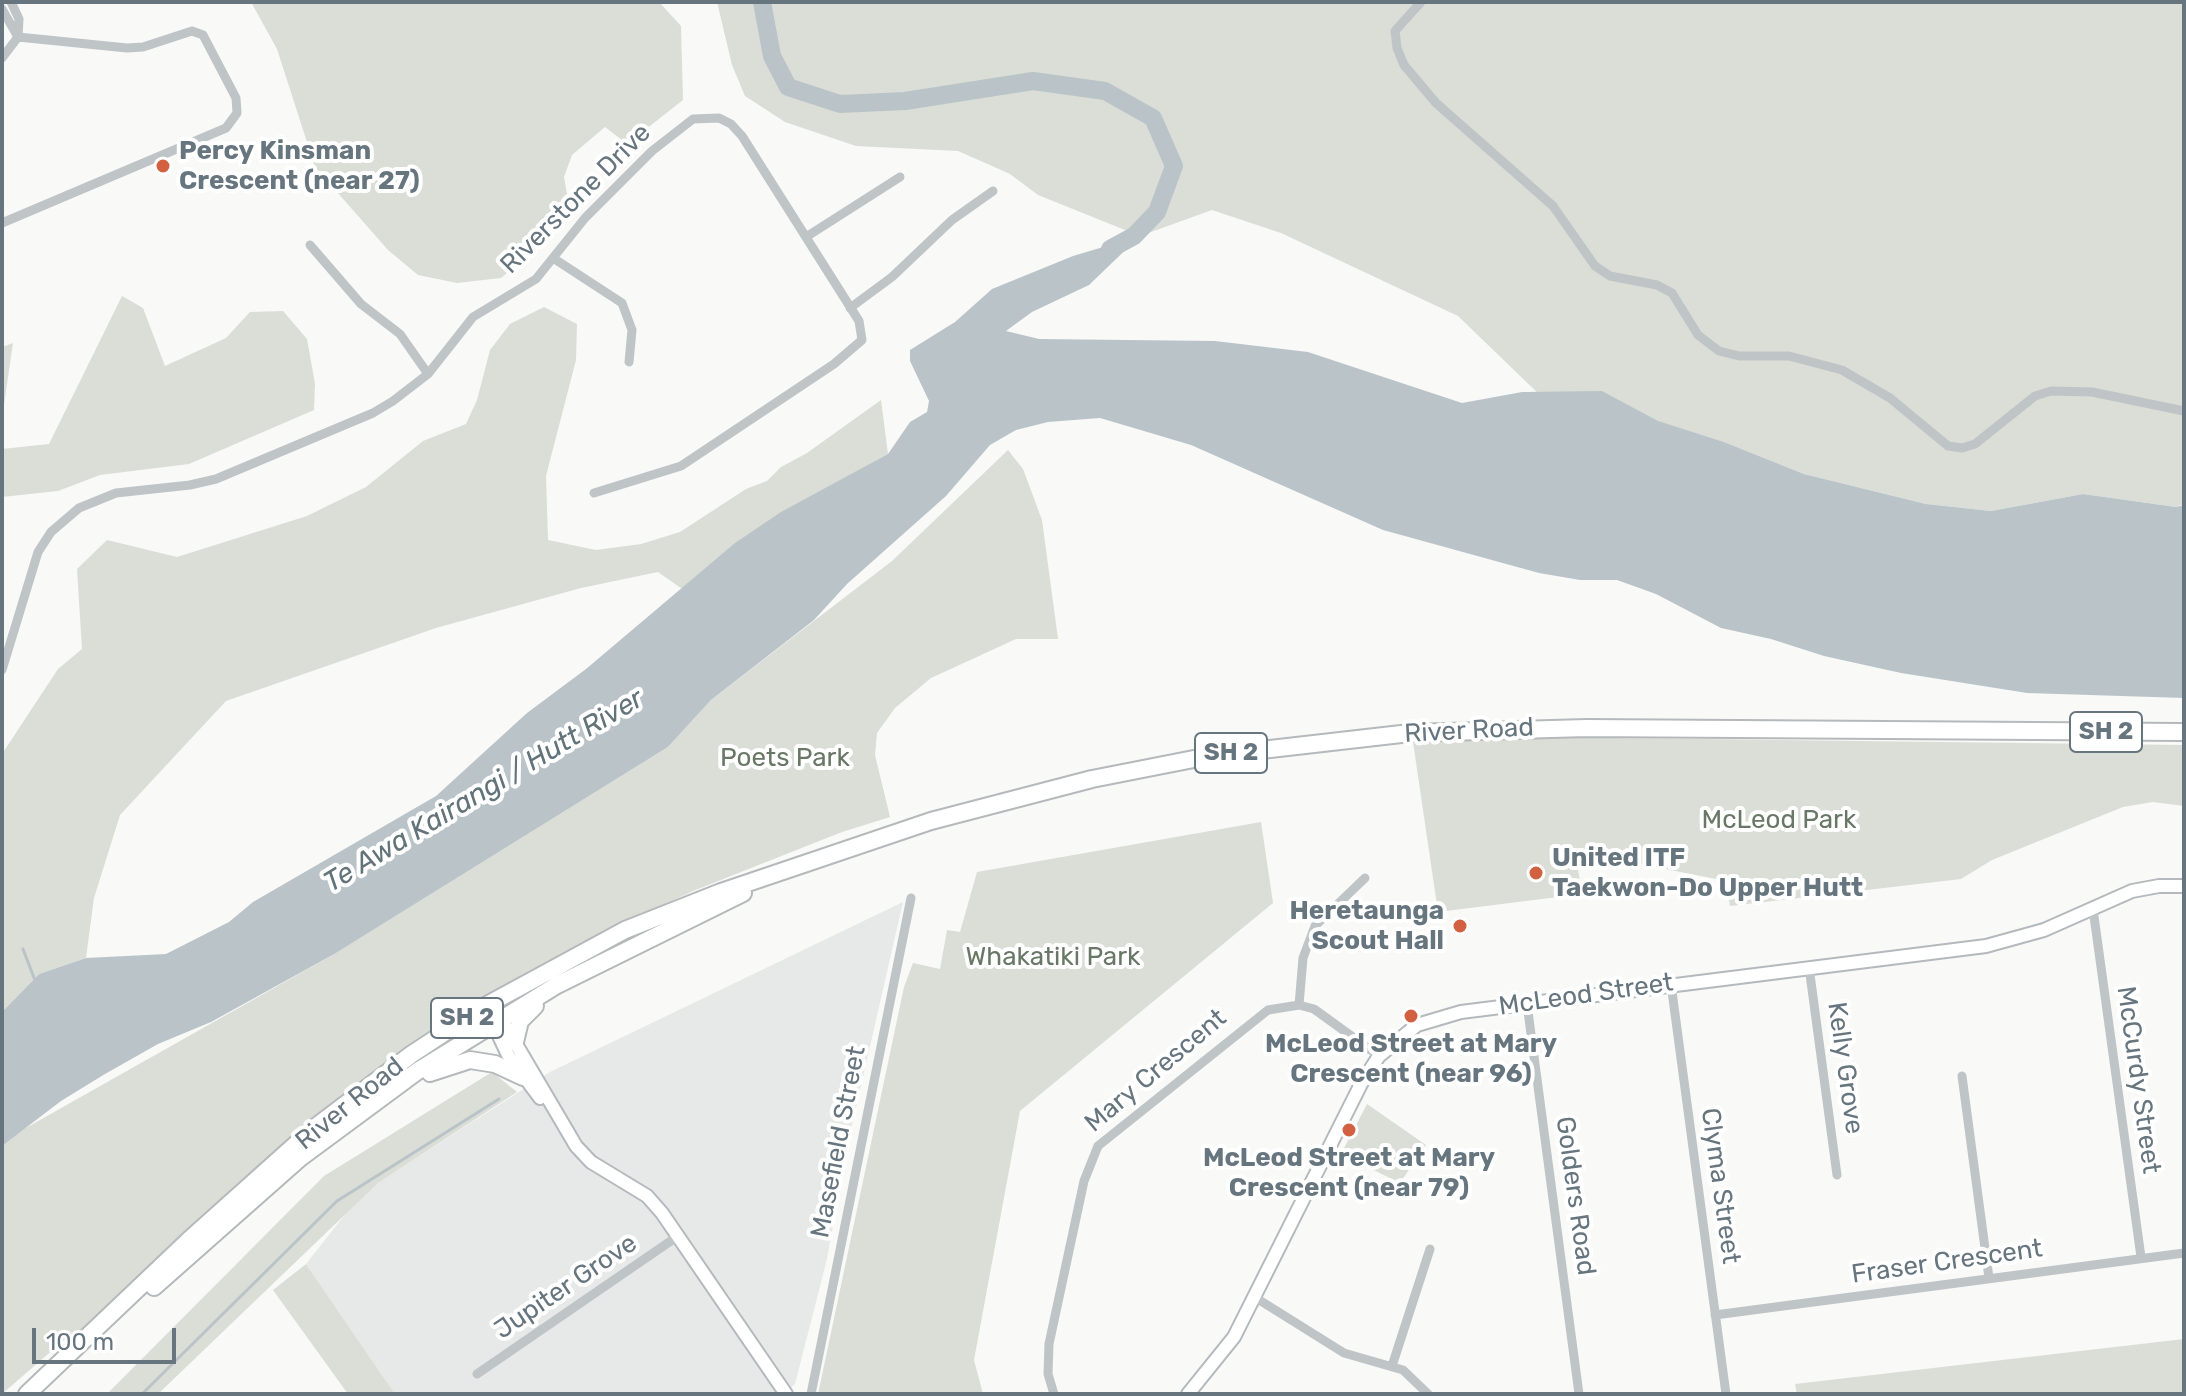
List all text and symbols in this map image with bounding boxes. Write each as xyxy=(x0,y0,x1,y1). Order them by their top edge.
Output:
street label: Riverstone Drive xyxy=(495,118,657,280)
place label: Percy Kinsman Crescent (near 27) xyxy=(179,135,420,196)
marker: Percy Kinsman Crescent (near 27) xyxy=(154,157,172,175)
water label: Te Awa Kairangi / Hutt River xyxy=(318,682,650,900)
street label: River Road xyxy=(1403,712,1535,750)
road number: SH 2 xyxy=(2070,712,2142,752)
road number: SH 2 xyxy=(1195,733,1267,773)
park label: Poets Park xyxy=(720,742,850,774)
park label: McLeod Park xyxy=(1702,804,1856,836)
place label: United ITF Taekwon-Do Upper Hutt xyxy=(1552,842,1863,904)
marker: United ITF Taekwon-Do Upper Hutt xyxy=(1527,864,1545,882)
place label: Heretaunga Scout Hall xyxy=(1289,895,1444,956)
marker: Heretaunga Scout Hall xyxy=(1451,917,1469,935)
park label: Whakatiki Park xyxy=(965,941,1141,973)
street label: McLeod Street xyxy=(1497,967,1675,1023)
street label: McCurdy Street xyxy=(2109,984,2167,1176)
road number: SH 2 xyxy=(431,998,503,1038)
street label: Kelly Grove xyxy=(1820,1000,1870,1136)
street label: Mary Crescent xyxy=(1079,1003,1233,1139)
marker: McLeod Street at Mary Crescent (near 96) xyxy=(1402,1007,1420,1025)
place label: McLeod Street at Mary Crescent (near 96) xyxy=(1265,1028,1557,1090)
street label: Masefield Street xyxy=(805,1043,873,1241)
street label: River Road xyxy=(290,1051,410,1157)
street label: Clyma Street xyxy=(1694,1106,1746,1266)
street label: Golders Road xyxy=(1548,1115,1602,1277)
marker: McLeod Street at Mary Crescent (near 79) xyxy=(1340,1121,1358,1139)
place label: McLeod Street at Mary Crescent (near 79) xyxy=(1203,1142,1495,1204)
street label: Jupiter Grove xyxy=(489,1228,643,1346)
street label: Fraser Crescent xyxy=(1850,1233,2044,1291)
scale bar xyxy=(36,1312,180,1362)
text: 100 m xyxy=(46,1328,114,1356)

